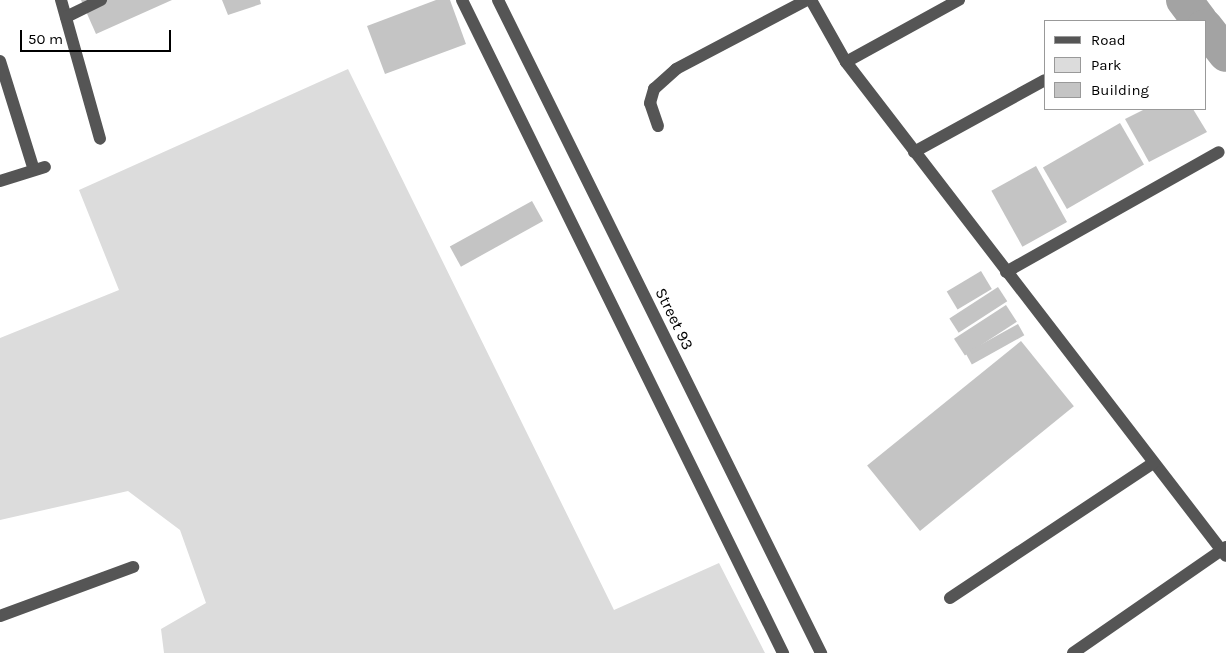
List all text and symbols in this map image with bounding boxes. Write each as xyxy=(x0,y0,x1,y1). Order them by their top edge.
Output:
scale bar xyxy=(22,20,174,52)
legend xyxy=(1044,20,1206,110)
text: 50 m xyxy=(28,30,63,48)
text: Road xyxy=(1091,31,1126,49)
text: Park xyxy=(1091,56,1121,74)
text: Building xyxy=(1091,81,1149,99)
street label: Street 93 xyxy=(651,285,697,353)

